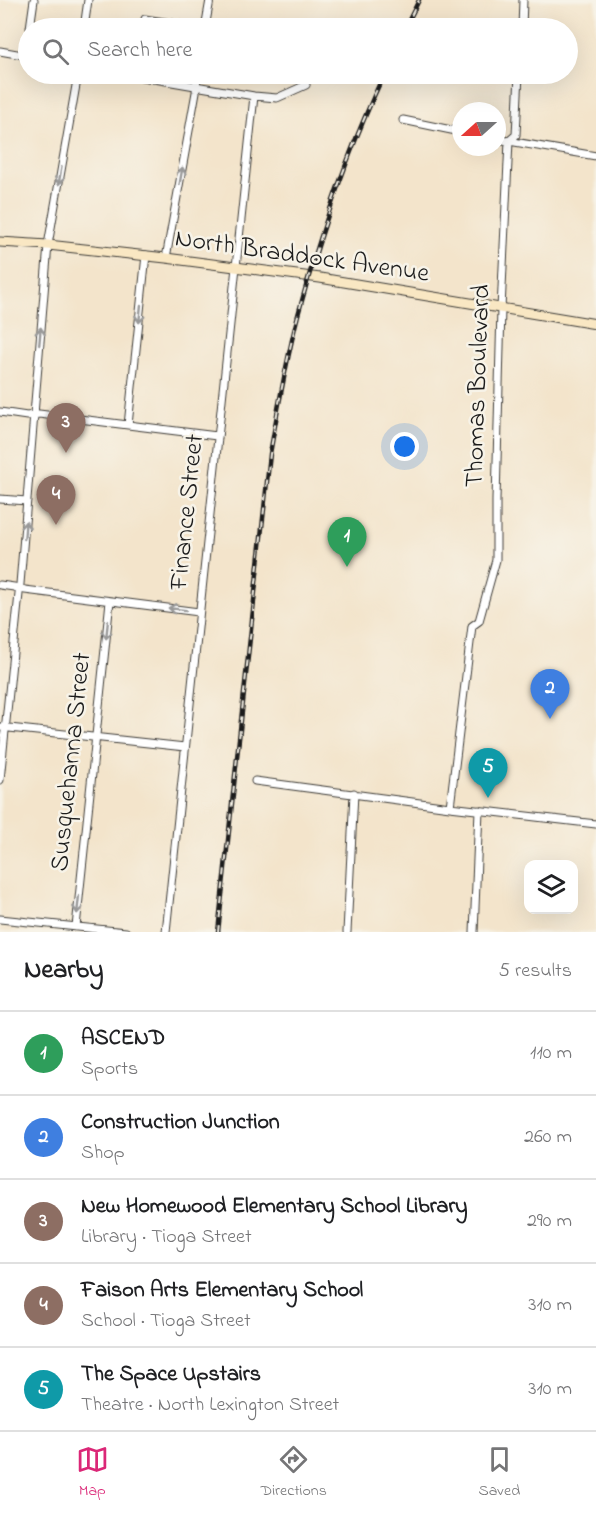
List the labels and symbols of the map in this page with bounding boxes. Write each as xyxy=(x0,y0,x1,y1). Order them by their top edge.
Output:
north arrow xyxy=(452,102,506,156)
one-way arrow xyxy=(54,165,65,185)
one-way arrow xyxy=(176,166,187,186)
street label: North Braddock Avenue xyxy=(172,220,432,294)
street label: Thomas Boulevard xyxy=(456,283,502,488)
one-way arrow xyxy=(134,303,145,323)
one-way arrow xyxy=(35,326,46,346)
pin: 3 xyxy=(46,404,86,453)
street label: Finance Street xyxy=(161,432,215,593)
your location xyxy=(390,432,419,461)
pin: 4 xyxy=(36,476,76,525)
pin: 1 xyxy=(328,518,366,567)
one-way arrow xyxy=(19,521,30,541)
one-way arrow xyxy=(168,603,188,614)
one-way arrow xyxy=(101,620,112,639)
street label: Susquehanna Street xyxy=(42,650,102,873)
pin: 2 xyxy=(530,670,570,719)
pin: 5 xyxy=(468,748,508,798)
one-way arrow xyxy=(72,895,83,915)

